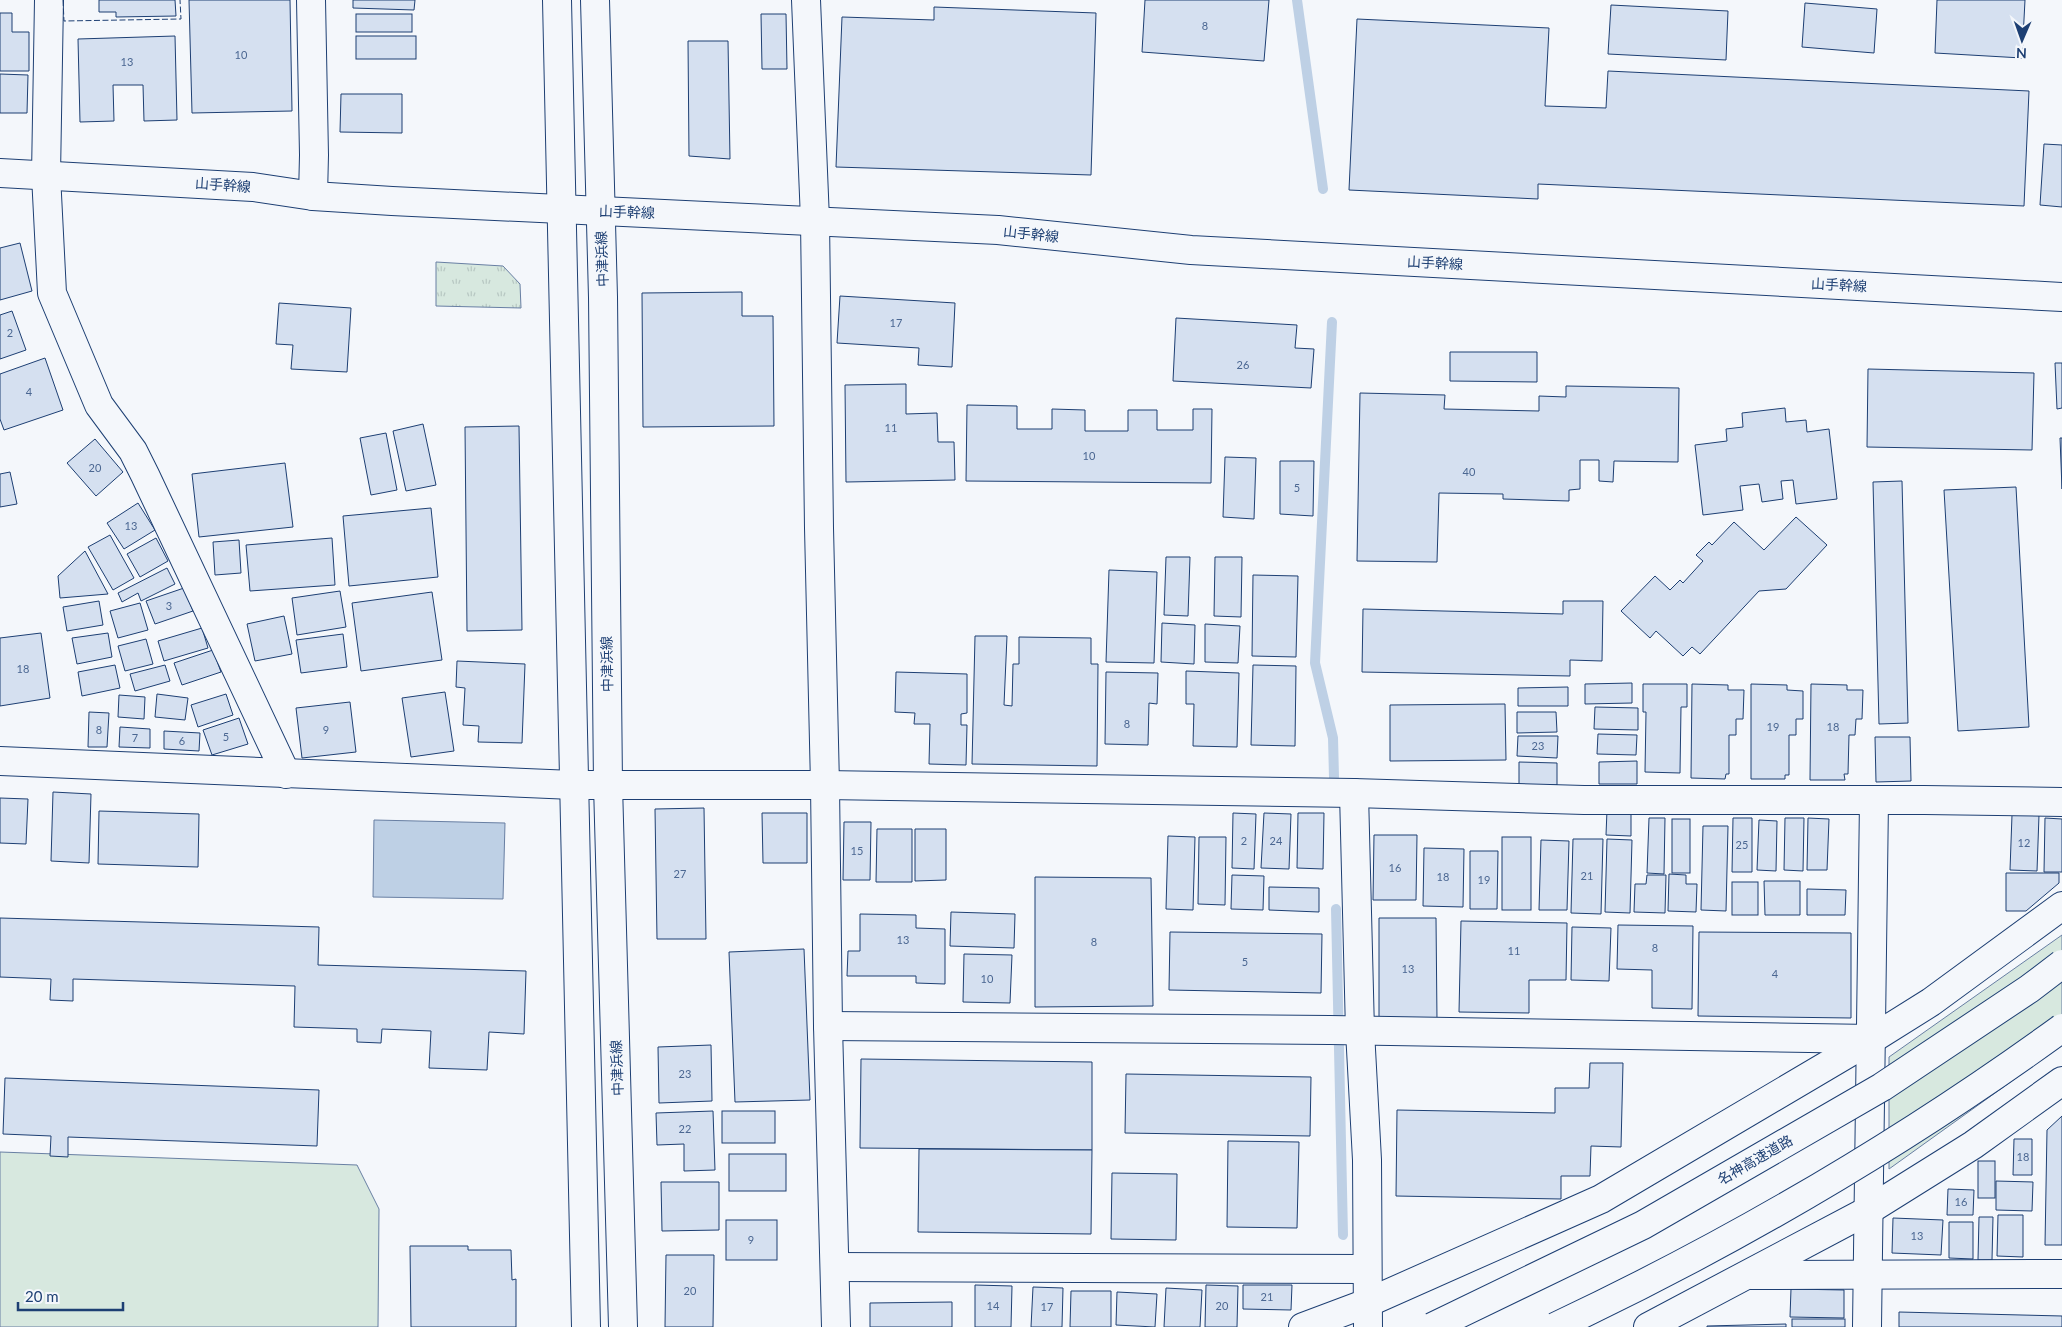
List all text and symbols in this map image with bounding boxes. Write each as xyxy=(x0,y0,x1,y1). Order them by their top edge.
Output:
north arrow xyxy=(1997,15,2047,65)
house number: 8 xyxy=(1202,19,1208,32)
text: N xyxy=(2016,45,2027,62)
house number: 10 xyxy=(235,48,248,61)
house number: 13 xyxy=(121,55,133,68)
street label: 山手幹線 xyxy=(195,174,252,195)
street label: 山手幹線 xyxy=(599,202,655,221)
street label: 山手幹線 xyxy=(1002,222,1060,245)
street label: 中津浜線 xyxy=(592,231,611,287)
street label: 山手幹線 xyxy=(1407,253,1463,272)
street label: 山手幹線 xyxy=(1811,275,1867,294)
house number: 17 xyxy=(890,316,902,329)
house number: 2 xyxy=(7,326,13,339)
house number: 26 xyxy=(1237,358,1249,371)
house number: 4 xyxy=(26,385,33,398)
house number: 11 xyxy=(885,421,897,434)
house number: 10 xyxy=(1083,449,1096,462)
house number: 20 xyxy=(89,461,102,474)
house number: 40 xyxy=(1463,465,1476,478)
house number: 5 xyxy=(1294,481,1300,494)
house number: 13 xyxy=(125,519,137,532)
house number: 3 xyxy=(166,599,172,612)
street label: 中津浜線 xyxy=(598,636,615,692)
house number: 18 xyxy=(17,662,29,675)
house number: 8 xyxy=(1124,717,1130,730)
house number: 19 xyxy=(1767,720,1779,733)
house number: 18 xyxy=(1827,720,1839,733)
house number: 8 xyxy=(96,723,102,736)
house number: 9 xyxy=(323,723,329,736)
house number: 5 xyxy=(223,730,229,743)
house number: 7 xyxy=(132,731,138,744)
house number: 6 xyxy=(179,734,185,747)
house number: 23 xyxy=(1532,739,1544,752)
house number: 2 xyxy=(1241,834,1247,847)
house number: 24 xyxy=(1270,834,1283,847)
house number: 12 xyxy=(2018,836,2030,849)
house number: 25 xyxy=(1736,838,1748,851)
house number: 15 xyxy=(851,844,863,857)
house number: 16 xyxy=(1389,861,1401,874)
house number: 27 xyxy=(674,867,686,880)
house number: 21 xyxy=(1581,869,1593,882)
house number: 18 xyxy=(1437,870,1449,883)
house number: 19 xyxy=(1478,873,1490,886)
house number: 13 xyxy=(897,933,909,946)
house number: 8 xyxy=(1091,935,1097,948)
house number: 8 xyxy=(1652,941,1658,954)
house number: 11 xyxy=(1508,944,1520,957)
house number: 5 xyxy=(1242,955,1248,968)
house number: 13 xyxy=(1402,962,1414,975)
house number: 4 xyxy=(1772,967,1779,980)
house number: 10 xyxy=(981,972,994,985)
street label: 中津浜線 xyxy=(607,1040,626,1096)
house number: 23 xyxy=(679,1067,691,1080)
house number: 22 xyxy=(679,1122,691,1135)
street label: 名神高速道路 xyxy=(1714,1131,1795,1188)
house number: 18 xyxy=(2017,1150,2029,1163)
house number: 16 xyxy=(1955,1195,1967,1208)
house number: 13 xyxy=(1911,1229,1923,1242)
house number: 9 xyxy=(748,1233,754,1246)
scale bar xyxy=(18,1280,122,1312)
house number: 20 xyxy=(684,1284,697,1297)
text: 20 m xyxy=(25,1287,59,1305)
house number: 21 xyxy=(1261,1290,1273,1303)
house number: 14 xyxy=(987,1299,1000,1312)
house number: 20 xyxy=(1216,1299,1229,1312)
house number: 17 xyxy=(1041,1300,1053,1313)

